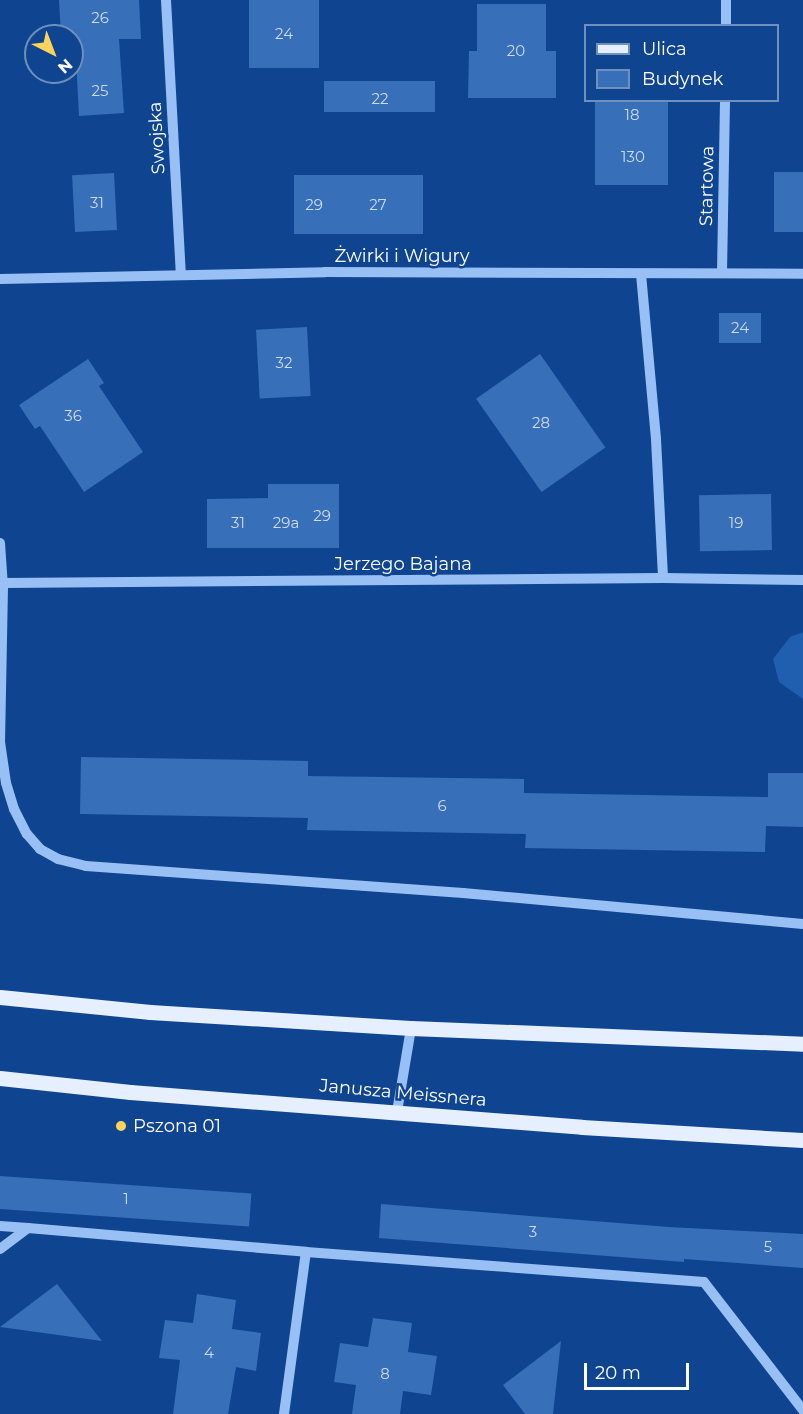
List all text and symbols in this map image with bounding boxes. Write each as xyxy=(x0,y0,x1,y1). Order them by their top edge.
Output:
house number: 26 xyxy=(91,9,109,27)
north arrow xyxy=(24,24,84,84)
legend xyxy=(584,24,779,102)
house number: 24 xyxy=(275,25,293,43)
text: Ulica xyxy=(642,38,687,60)
house number: 20 xyxy=(507,42,525,60)
text: N xyxy=(54,55,76,78)
text: Budynek xyxy=(642,68,723,90)
house number: 25 xyxy=(91,82,109,100)
house number: 22 xyxy=(371,90,389,108)
street label: Swojska xyxy=(144,101,170,175)
house number: 18 xyxy=(625,106,639,124)
street label: Startowa xyxy=(696,146,718,226)
house number: 130 xyxy=(621,148,645,166)
house number: 31 xyxy=(90,194,104,212)
house number: 29 xyxy=(305,196,323,214)
house number: 27 xyxy=(369,196,387,214)
street label: Żwirki i Wigury xyxy=(335,245,469,267)
house number: 24 xyxy=(731,319,749,337)
house number: 32 xyxy=(276,354,292,372)
house number: 36 xyxy=(64,407,82,425)
house number: 28 xyxy=(532,414,550,432)
house number: 29 xyxy=(313,507,331,525)
house number: 31 xyxy=(231,514,245,532)
house number: 29a xyxy=(273,514,299,532)
house number: 19 xyxy=(729,514,743,532)
street label: Jerzego Bajana xyxy=(334,553,472,575)
house number: 6 xyxy=(437,797,447,815)
street label: Janusza Meissnera xyxy=(318,1075,488,1111)
place label: Pszona 01 xyxy=(133,1115,221,1137)
marker: Pszona 01 xyxy=(114,1119,128,1133)
house number: 1 xyxy=(123,1190,129,1208)
house number: 3 xyxy=(529,1223,537,1241)
house number: 5 xyxy=(764,1238,772,1256)
house number: 4 xyxy=(204,1344,214,1362)
scale bar xyxy=(587,1351,692,1389)
text: 20 m xyxy=(595,1362,641,1384)
house number: 8 xyxy=(380,1365,390,1383)

